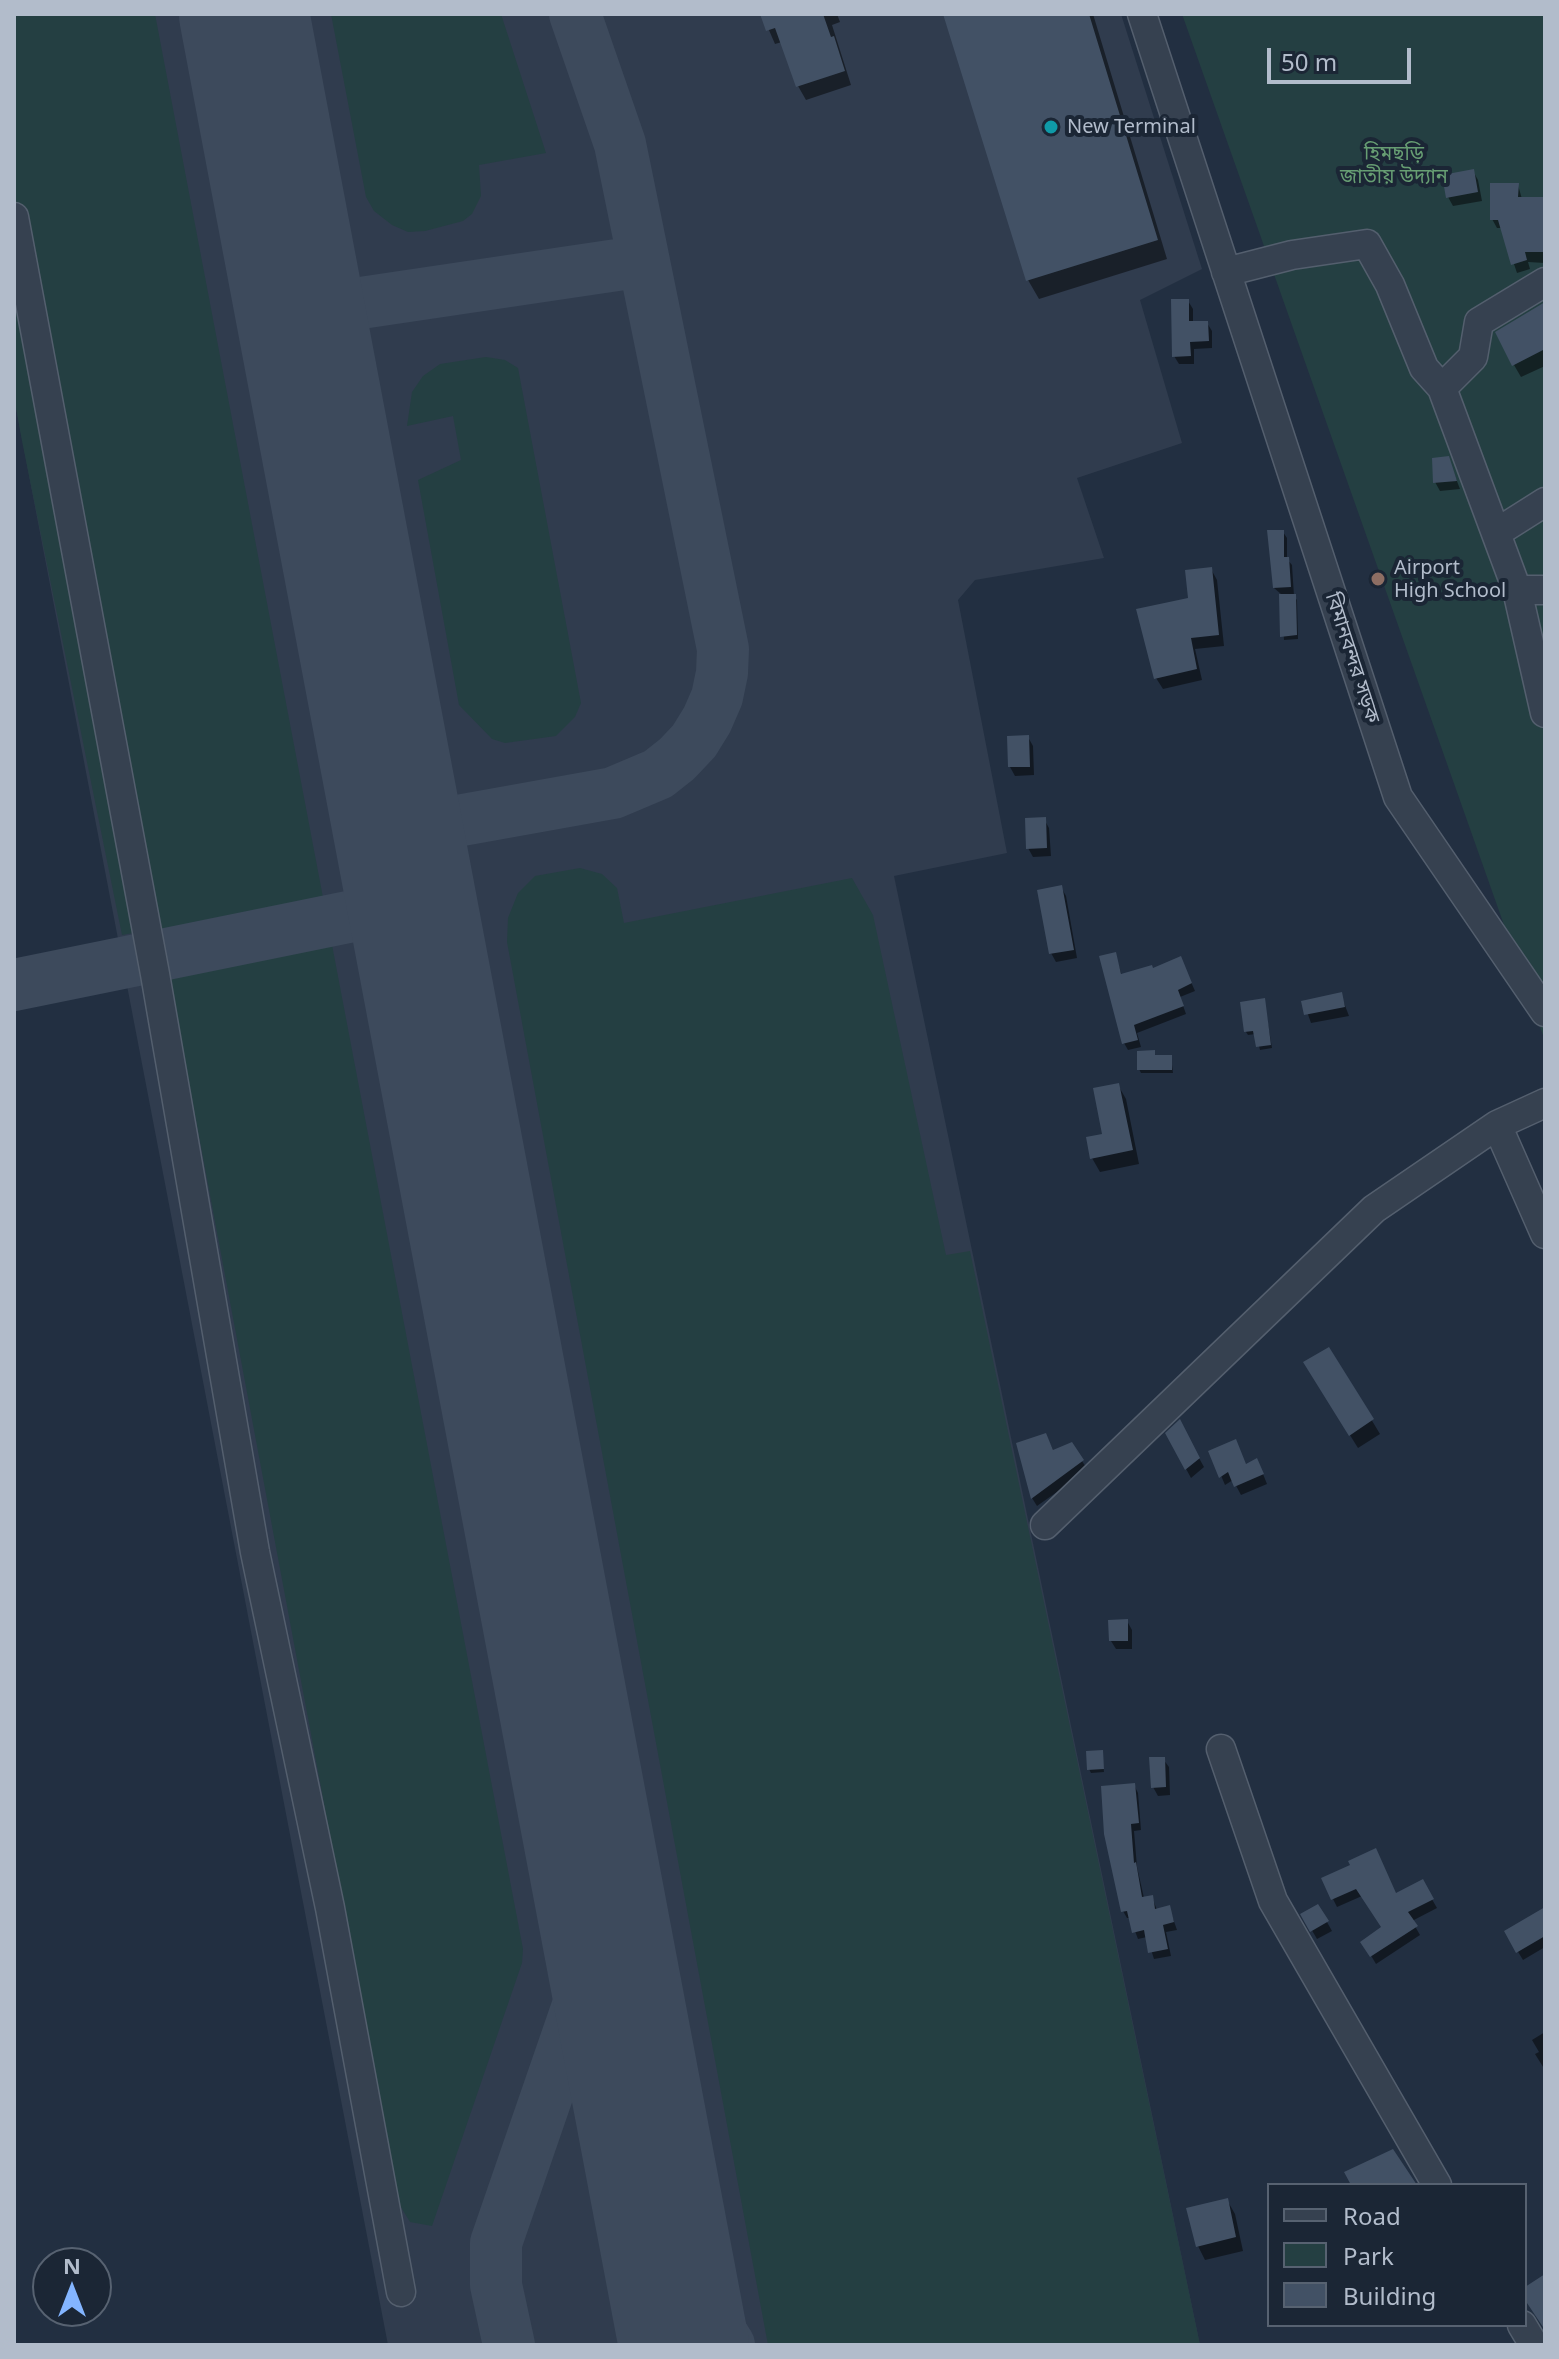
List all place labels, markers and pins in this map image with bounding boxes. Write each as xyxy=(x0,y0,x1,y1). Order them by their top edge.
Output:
place label: New Terminal xyxy=(1067,115,1196,139)
marker: New Terminal xyxy=(1042,118,1060,136)
place label: Airport High School xyxy=(1394,556,1506,603)
marker: Airport High School xyxy=(1369,570,1387,588)

